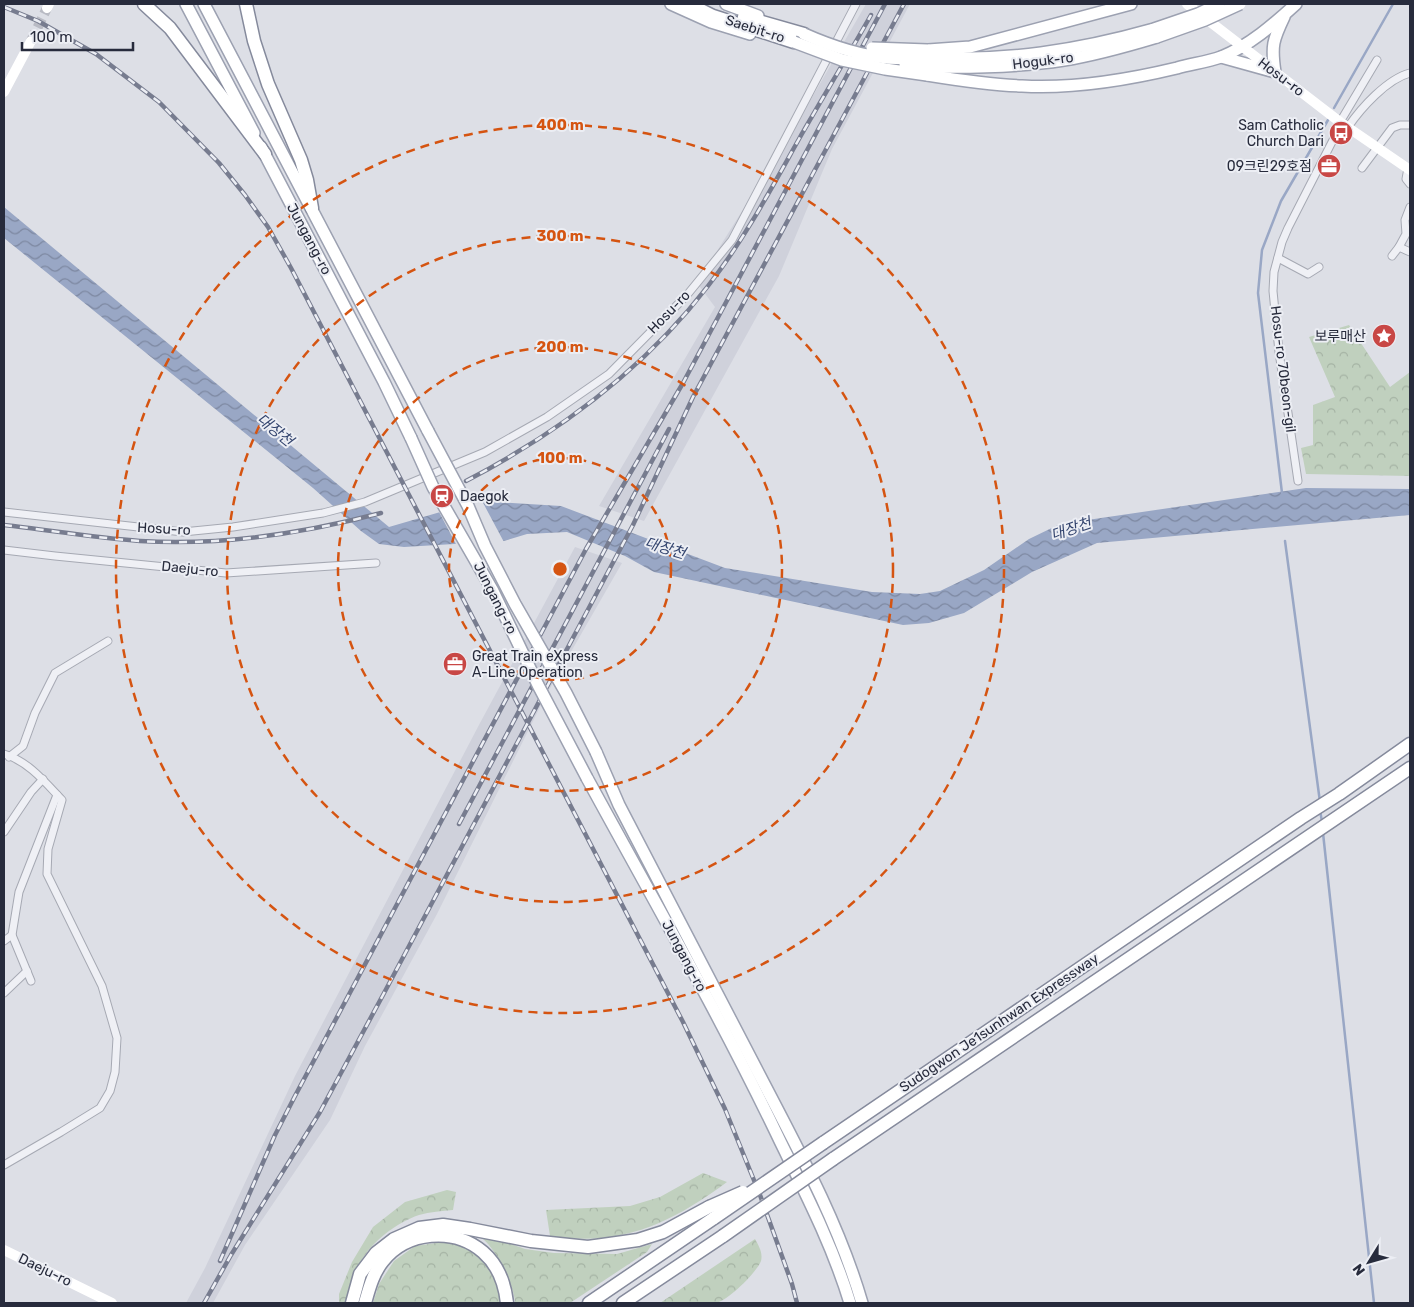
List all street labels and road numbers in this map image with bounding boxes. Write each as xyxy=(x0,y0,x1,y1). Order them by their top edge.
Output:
street label: Saebit-ro xyxy=(723,11,787,47)
street label: Hoguk-ro xyxy=(1011,49,1075,73)
street label: Hosu-ro xyxy=(1254,54,1308,100)
street label: Jungang-ro xyxy=(283,200,335,278)
street label: Hosu-ro xyxy=(644,287,694,337)
street label: Hosu-ro 70beon-gil xyxy=(1267,305,1299,433)
street label: Hosu-ro xyxy=(137,519,191,539)
street label: Daeju-ro xyxy=(161,558,219,580)
street label: Jungang-ro xyxy=(470,559,520,637)
street label: Jungang-ro xyxy=(658,917,710,995)
street label: Sudogwon Je1sunhwan Expressway xyxy=(896,950,1102,1096)
street label: Daeju-ro xyxy=(16,1250,74,1290)

